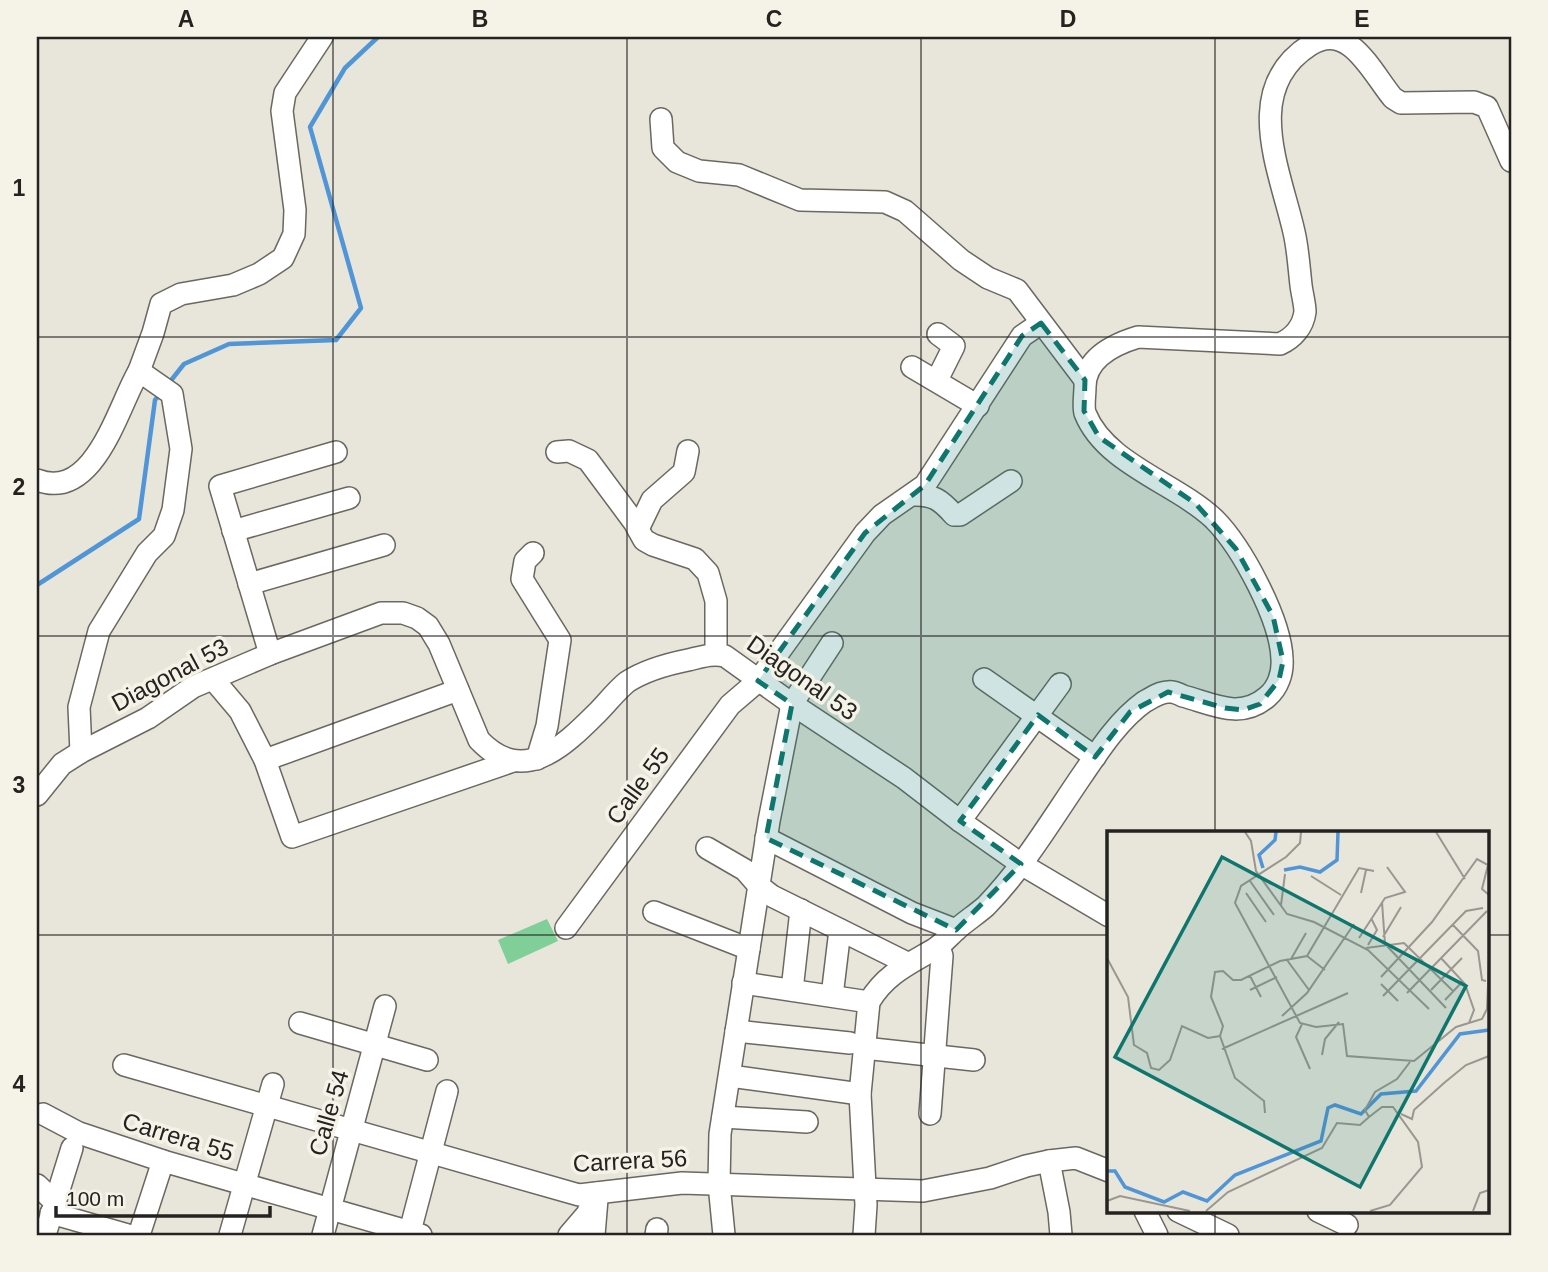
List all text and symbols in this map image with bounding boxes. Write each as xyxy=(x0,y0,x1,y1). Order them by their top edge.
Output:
text: A xyxy=(178,6,194,32)
text: B xyxy=(472,6,488,32)
text: C xyxy=(766,6,782,32)
text: D xyxy=(1060,6,1076,32)
text: E xyxy=(1354,6,1370,32)
text: 1 xyxy=(13,175,26,201)
text: 2 xyxy=(13,474,25,500)
street label: Diagonal 53 xyxy=(742,630,863,725)
street label: Diagonal 53 xyxy=(107,633,233,717)
street label: Calle 55 xyxy=(601,742,674,829)
text: 3 xyxy=(13,772,25,798)
inset map xyxy=(1107,831,1488,1212)
street label: Calle 54 xyxy=(303,1067,354,1159)
text: 4 xyxy=(13,1071,26,1097)
street label: Carrera 55 xyxy=(119,1107,237,1166)
street label: Carrera 56 xyxy=(572,1144,688,1177)
scale bar xyxy=(56,1174,270,1218)
text: 100 m xyxy=(66,1187,124,1210)

